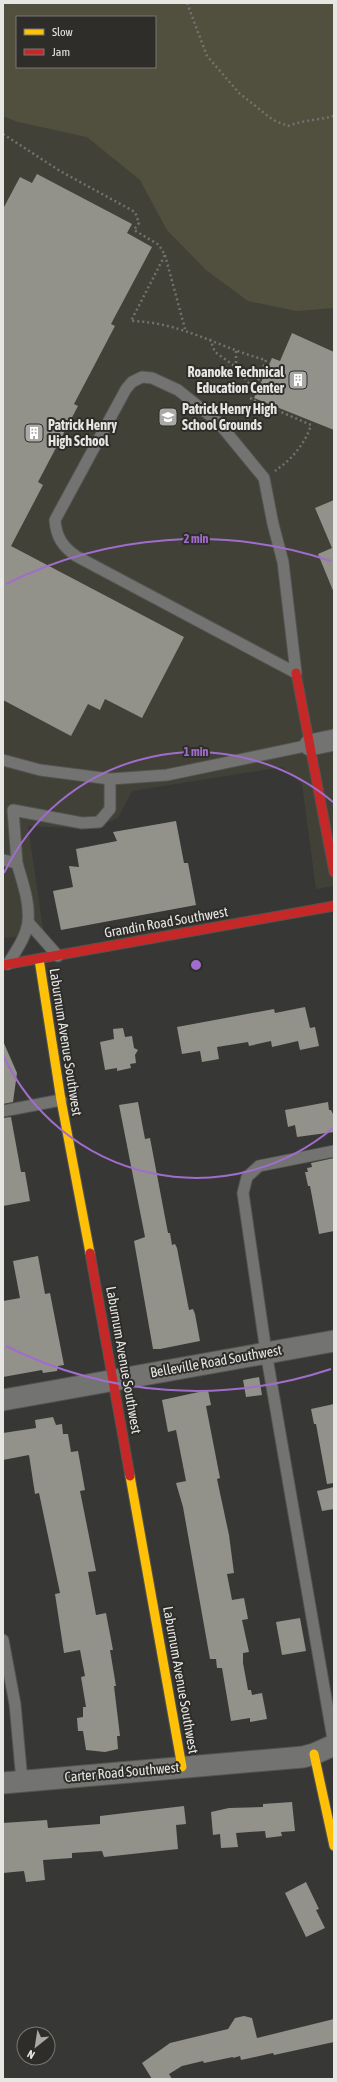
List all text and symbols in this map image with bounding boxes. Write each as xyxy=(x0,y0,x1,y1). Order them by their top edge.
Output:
legend xyxy=(16,16,156,68)
text: Slow xyxy=(52,25,73,39)
text: Jam xyxy=(52,45,70,59)
place label: Roanoke Technical Education Center xyxy=(187,364,285,396)
building icon: Roanoke Technical Education Center xyxy=(287,369,309,391)
place label: Patrick Henry High School Grounds xyxy=(182,401,277,433)
school or university icon: Patrick Henry High School Grounds xyxy=(157,406,179,428)
place label: Patrick Henry High School xyxy=(48,417,117,449)
building icon: Patrick Henry High School xyxy=(23,422,45,444)
text: 2 min xyxy=(184,532,208,546)
text: 1 min xyxy=(184,745,208,759)
street label: Grandin Road Southwest xyxy=(103,903,229,941)
centre of rings xyxy=(189,958,203,972)
street label: Laburnum Avenue Southwest xyxy=(46,967,86,1117)
street label: Laburnum Avenue Southwest xyxy=(103,1285,145,1435)
street label: Belleville Road Southwest xyxy=(149,1342,283,1380)
street label: Laburnum Avenue Southwest xyxy=(160,1605,202,1755)
street label: Carter Road Southwest xyxy=(64,1759,180,1785)
north arrow xyxy=(16,2026,56,2066)
text: N xyxy=(25,2048,37,2061)

